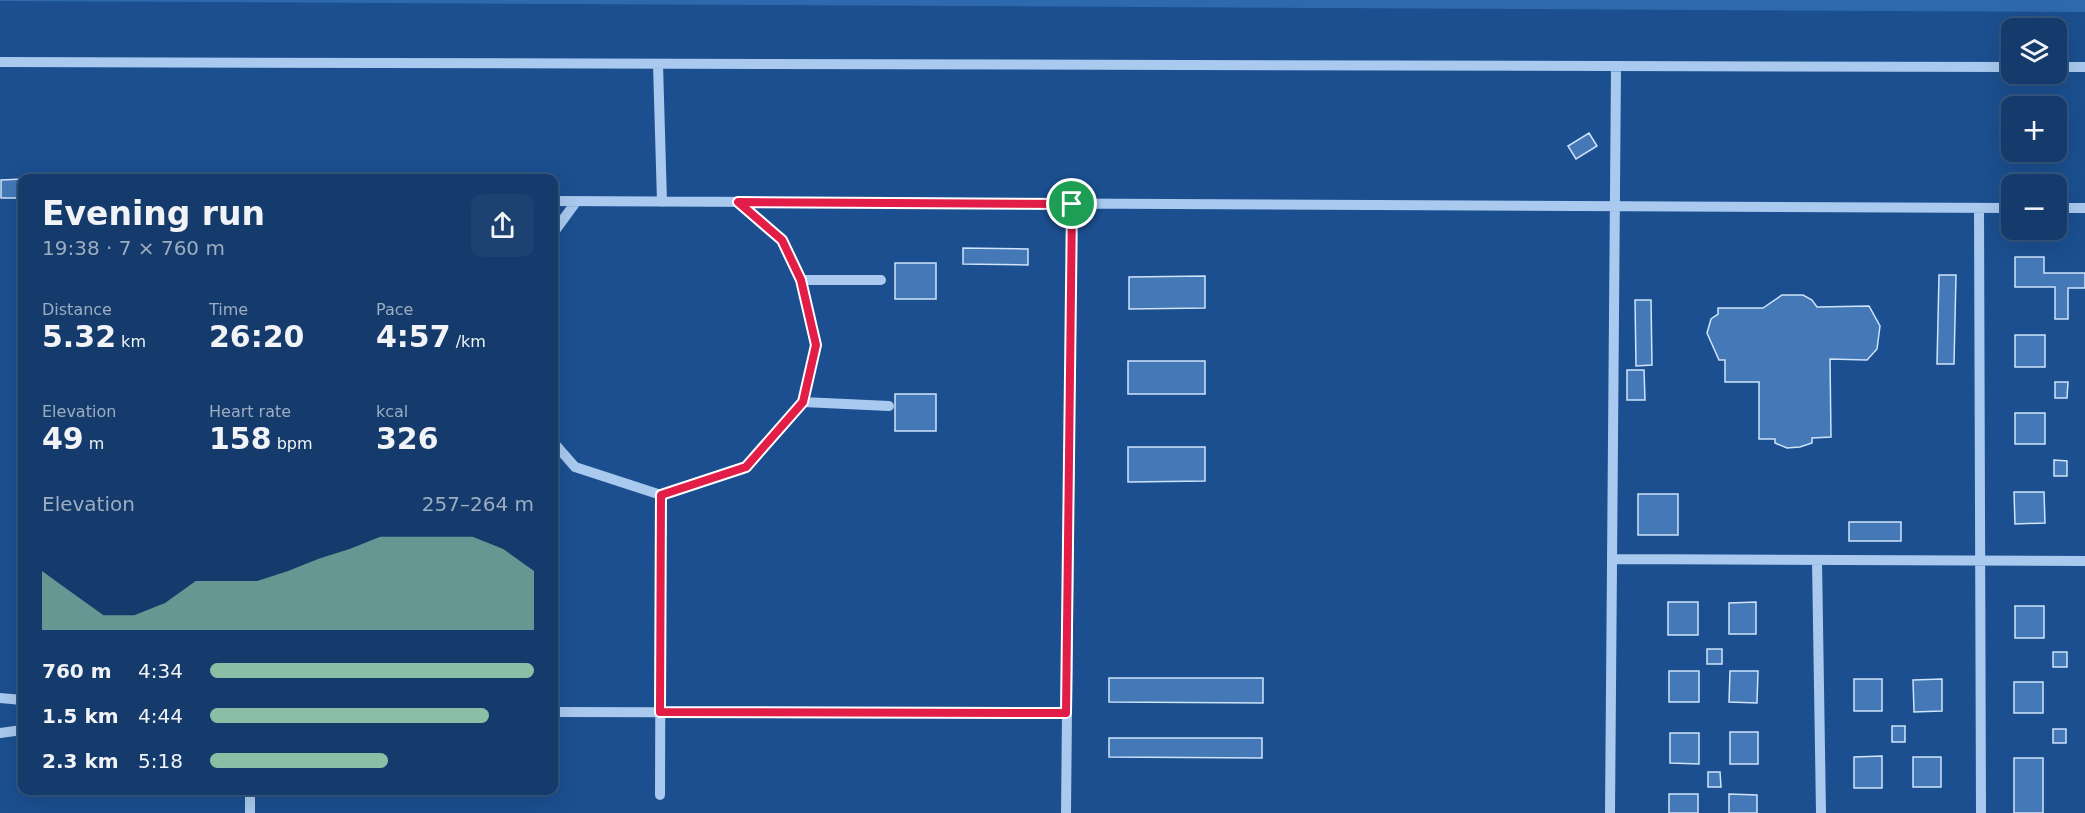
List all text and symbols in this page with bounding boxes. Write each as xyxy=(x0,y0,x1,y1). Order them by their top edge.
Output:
map controls xyxy=(2001,18,2067,240)
button: layers xyxy=(2001,18,2067,84)
button: + xyxy=(2001,96,2067,162)
button: − xyxy=(2001,174,2067,240)
pin xyxy=(1046,178,1097,229)
icon: arrive xyxy=(1055,187,1088,220)
text: Evening run xyxy=(42,194,265,233)
button: share xyxy=(471,194,534,257)
text: 19:38 · 7 × 760 m xyxy=(42,236,225,260)
text: Distance xyxy=(42,300,112,319)
text: Time xyxy=(209,300,248,319)
text: Pace xyxy=(376,300,413,319)
text: 5.32 xyxy=(42,319,116,354)
text: 26:20 xyxy=(209,319,305,354)
text: 4:57 xyxy=(376,319,451,354)
text: km xyxy=(116,332,146,351)
text: /km xyxy=(451,332,486,351)
text: Elevation xyxy=(42,402,116,421)
text: Heart rate xyxy=(209,402,291,421)
text: kcal xyxy=(376,402,408,421)
text: 49 xyxy=(42,421,84,456)
text: 158 xyxy=(209,421,272,456)
text: 326 xyxy=(376,421,439,456)
text: m xyxy=(84,434,104,453)
text: bpm xyxy=(272,434,313,453)
text: Elevation xyxy=(42,492,135,516)
text: 257–264 m xyxy=(422,492,534,516)
text: 760 m xyxy=(42,659,112,683)
text: 4:34 xyxy=(138,659,183,683)
text: 1.5 km xyxy=(42,704,119,728)
text: 4:44 xyxy=(138,704,183,728)
text: 2.3 km xyxy=(42,749,119,773)
text: 5:18 xyxy=(138,749,183,773)

